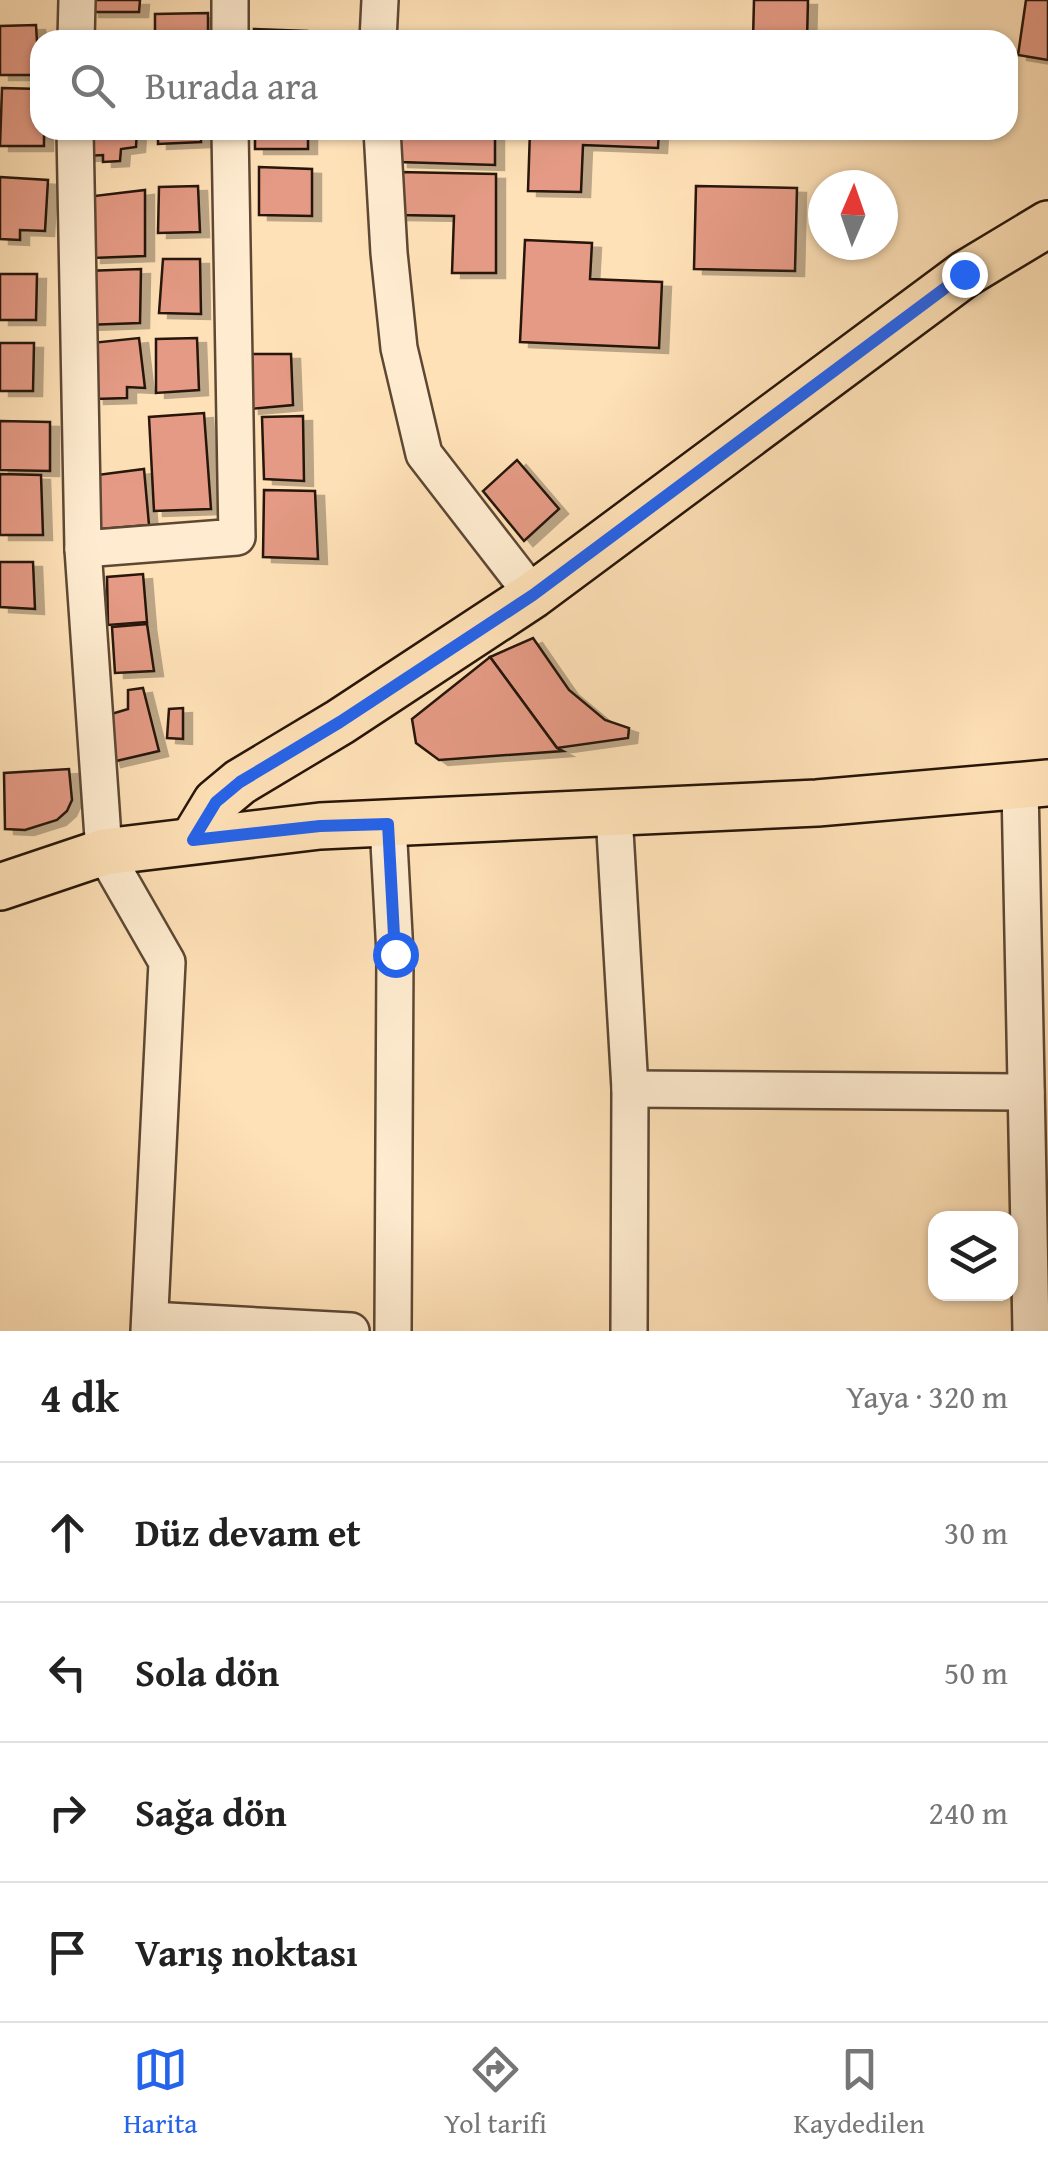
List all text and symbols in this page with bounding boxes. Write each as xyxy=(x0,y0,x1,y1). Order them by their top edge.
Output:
search box xyxy=(30,30,1018,140)
text: Burada ara xyxy=(145,57,318,113)
icon: search xyxy=(65,58,120,113)
north arrow xyxy=(808,170,898,260)
route end xyxy=(942,252,988,298)
route start xyxy=(373,932,419,978)
map controls xyxy=(928,1211,1018,1301)
button: layers xyxy=(928,1211,1018,1301)
text: 4 dk xyxy=(40,1366,119,1427)
text: Yaya · 320 m xyxy=(846,1373,1008,1420)
text: Düz devam et xyxy=(135,1504,361,1560)
icon: ahead xyxy=(40,1505,95,1560)
text: 30 m xyxy=(944,1509,1008,1556)
text: Sola dön xyxy=(135,1644,279,1700)
icon: left xyxy=(40,1645,95,1700)
text: 50 m xyxy=(944,1649,1008,1696)
text: Sağa dön xyxy=(135,1784,287,1840)
icon: right xyxy=(40,1785,95,1840)
text: 240 m xyxy=(929,1789,1008,1836)
text: Varış noktası xyxy=(135,1924,358,1980)
icon: arrive xyxy=(40,1925,95,1980)
tab: Harita xyxy=(123,2042,198,2143)
tab: Yol tarifi xyxy=(444,2042,547,2143)
tab: Kaydedilen xyxy=(793,2042,925,2143)

